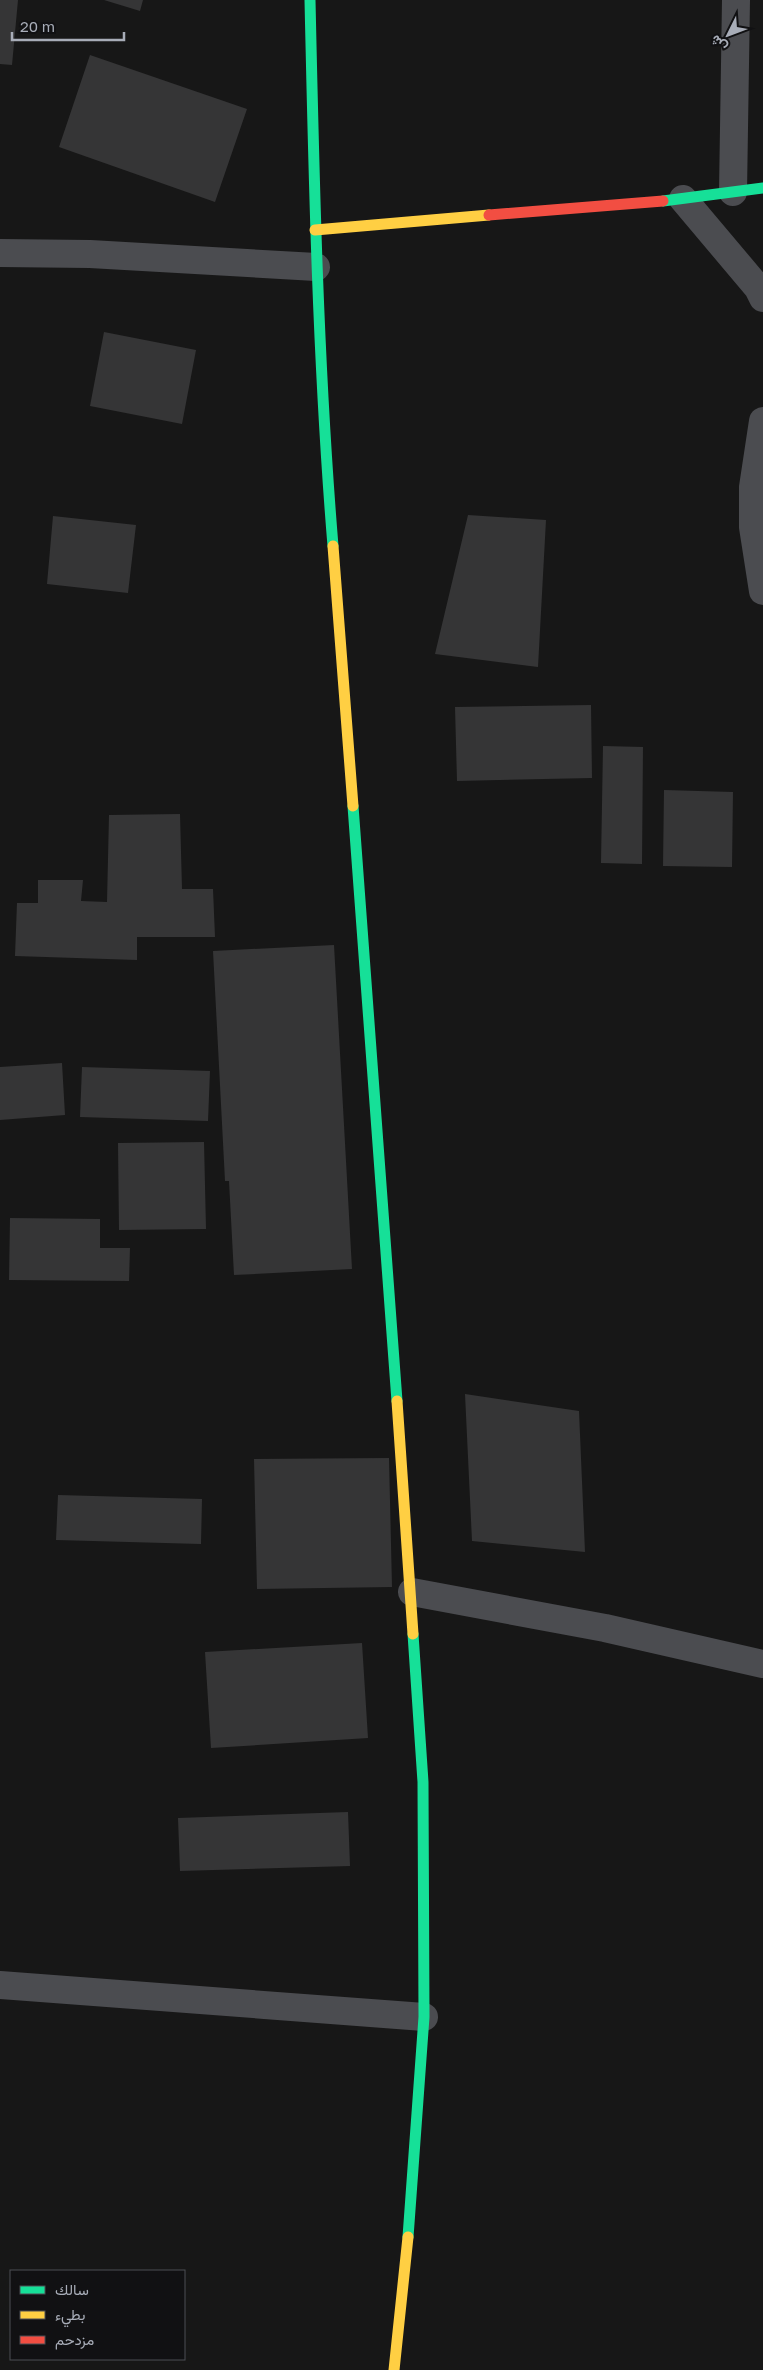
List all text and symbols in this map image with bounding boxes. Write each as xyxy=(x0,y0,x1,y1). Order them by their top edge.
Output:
scale bar xyxy=(12,10,125,42)
north arrow xyxy=(703,10,753,60)
text: 20 m xyxy=(20,17,55,35)
text: ش xyxy=(706,31,731,56)
legend xyxy=(10,2270,185,2360)
text: سالك xyxy=(55,2280,89,2298)
text: بطيء xyxy=(55,2305,85,2328)
text: مزدحم xyxy=(55,2330,94,2350)

